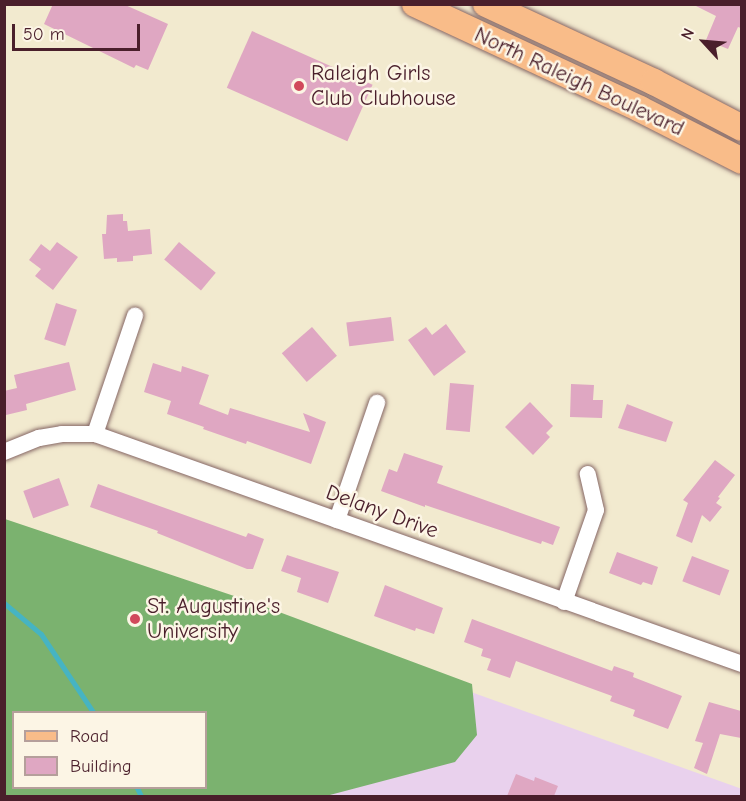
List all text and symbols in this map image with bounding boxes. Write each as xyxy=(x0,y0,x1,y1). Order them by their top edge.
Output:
scale bar xyxy=(15,12,142,50)
north arrow xyxy=(674,12,734,72)
street label: North Raleigh Boulevard xyxy=(470,22,688,142)
text: 50 m xyxy=(23,24,65,45)
place label: Raleigh Girls Club Clubhouse xyxy=(311,60,456,112)
marker: Raleigh Girls Club Clubhouse xyxy=(292,79,306,93)
street label: Delany Drive xyxy=(322,479,442,545)
place label: St. Augustine's University xyxy=(147,593,280,644)
marker: St. Augustine's University xyxy=(128,612,142,626)
legend xyxy=(12,711,207,789)
text: Road xyxy=(70,726,109,747)
text: Building xyxy=(70,756,132,777)

